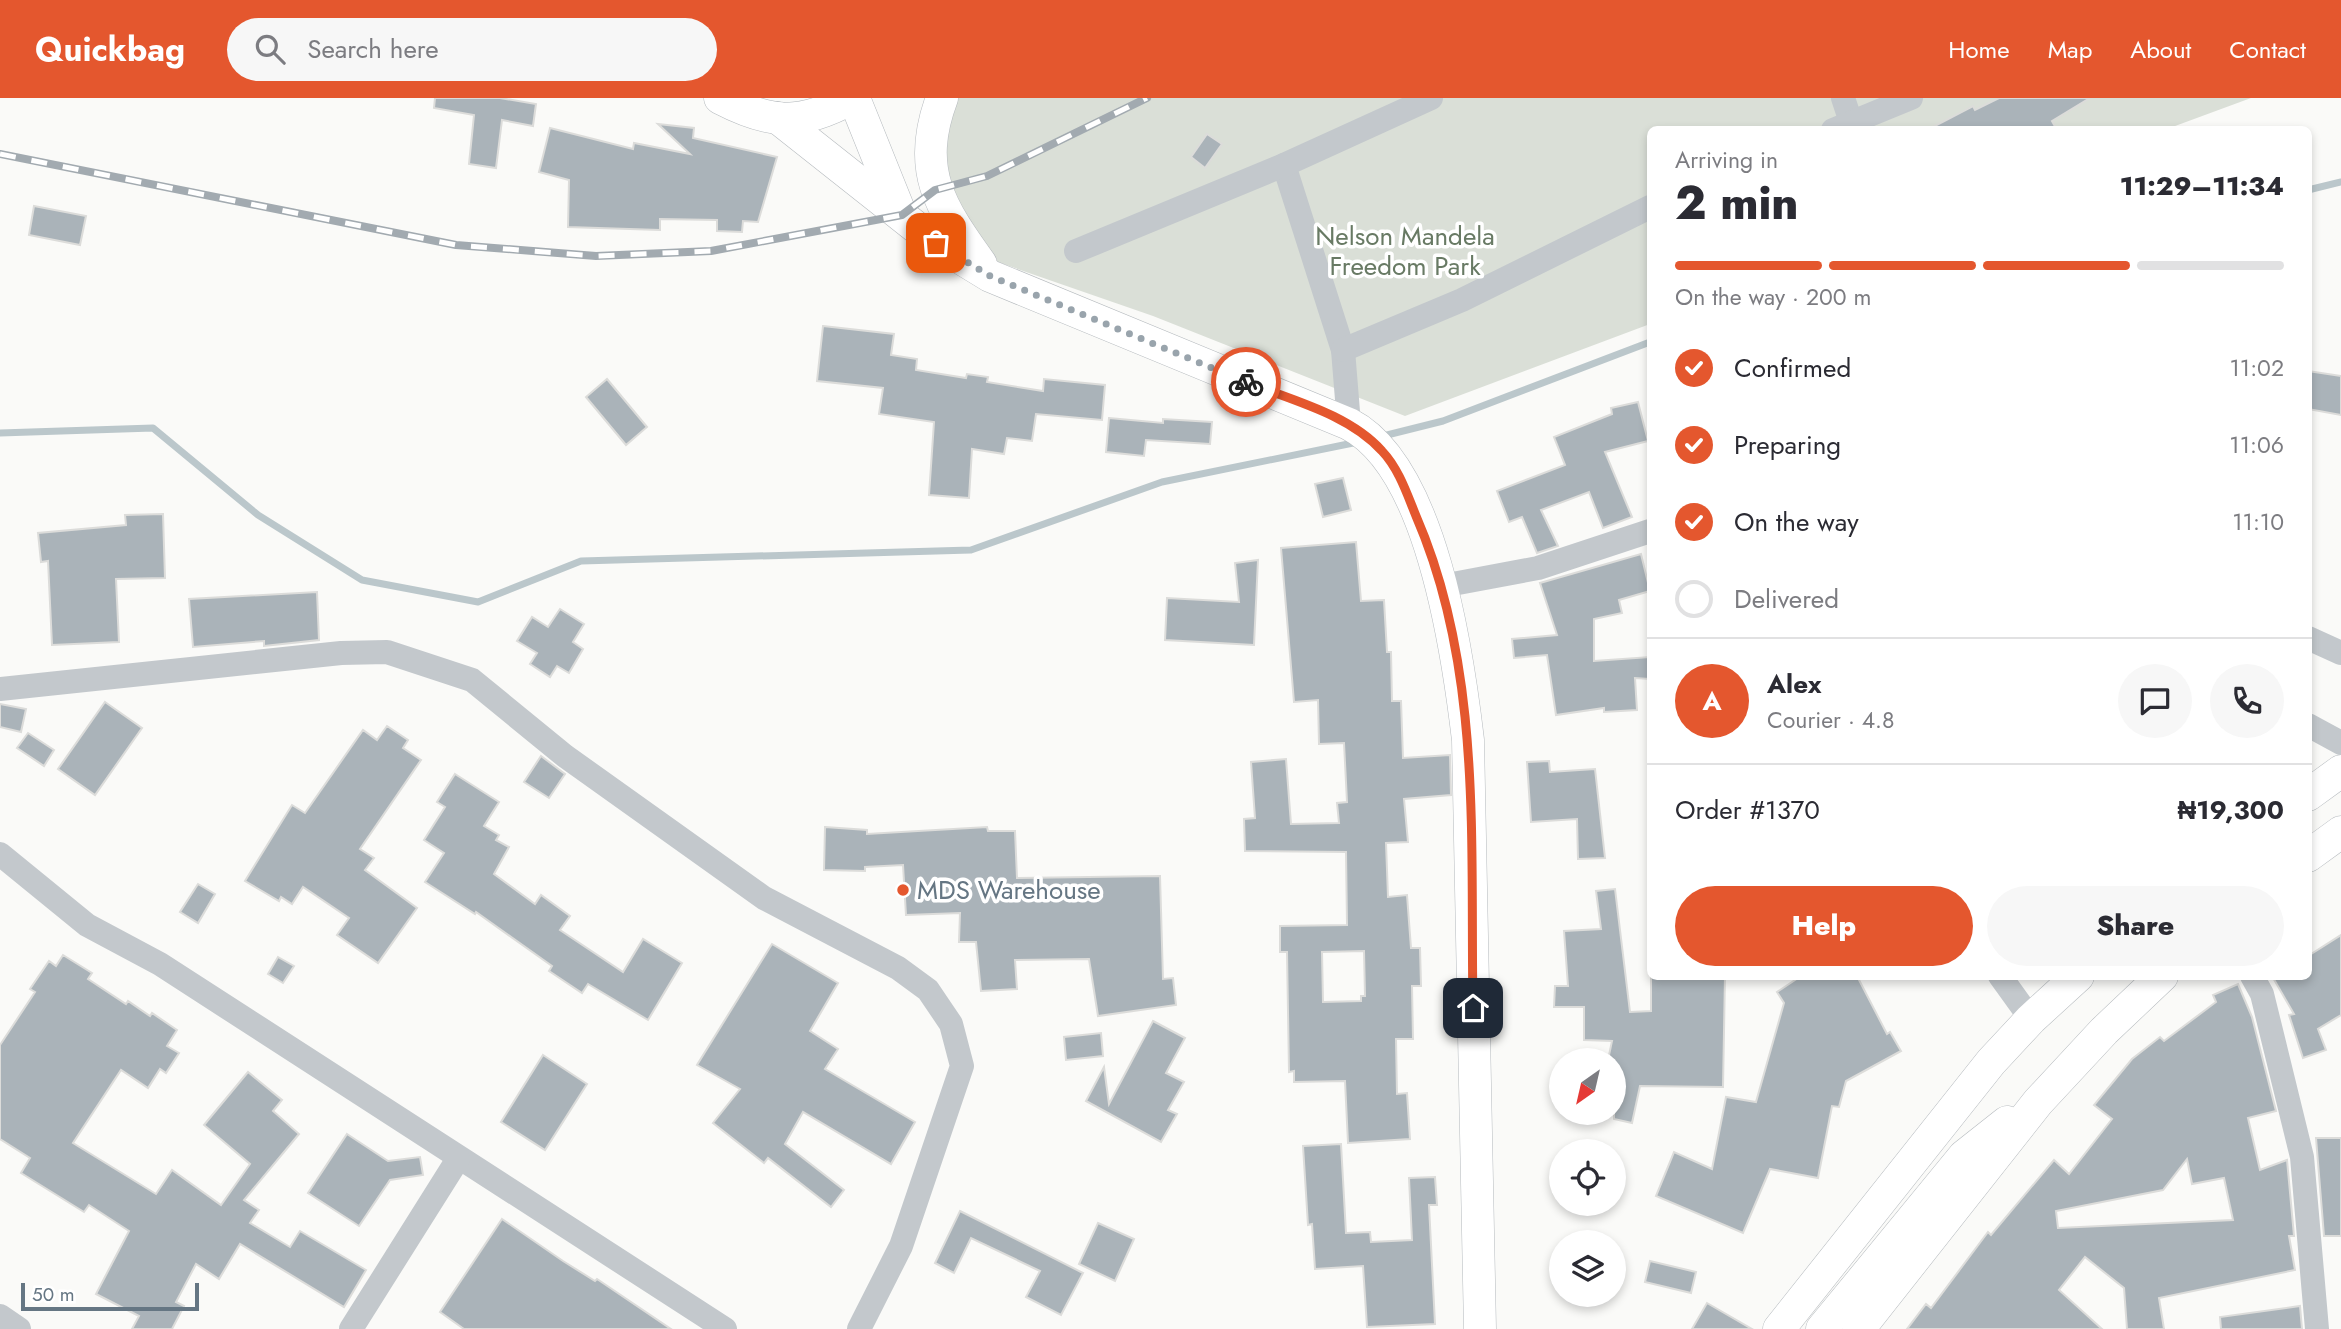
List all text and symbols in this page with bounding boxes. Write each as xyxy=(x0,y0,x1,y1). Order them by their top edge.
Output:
search box xyxy=(227,18,717,81)
text: Quickbag xyxy=(35,26,185,73)
icon: search xyxy=(251,30,289,68)
text: Search here xyxy=(307,30,439,68)
text: Home xyxy=(1948,32,2010,67)
text: Map xyxy=(2048,32,2092,67)
text: About xyxy=(2130,32,2191,67)
text: Contact xyxy=(2229,32,2306,67)
text: Arriving in xyxy=(1675,143,1778,177)
text: 11:29–11:34 xyxy=(2120,167,2284,205)
text: 2 min xyxy=(1675,170,1799,236)
pin xyxy=(906,213,966,273)
park label: Nelson Mandela Freedom Park xyxy=(1315,217,1495,285)
icon: bag xyxy=(917,224,955,262)
text: On the way · 200 m xyxy=(1675,280,1871,314)
courier xyxy=(1211,347,1281,417)
icon: check xyxy=(1675,349,1713,387)
text: Confirmed xyxy=(1734,349,1851,387)
text: 11:02 xyxy=(2230,351,2284,385)
icon: bike xyxy=(1227,363,1265,401)
icon: check xyxy=(1675,426,1713,464)
text: Preparing xyxy=(1734,426,1841,464)
text: 11:06 xyxy=(2229,428,2284,462)
icon: check xyxy=(1675,503,1713,541)
text: On the way xyxy=(1734,503,1859,541)
text: 11:10 xyxy=(2232,505,2284,539)
text: Delivered xyxy=(1734,580,1839,618)
button: chat xyxy=(2118,664,2192,738)
button: phone xyxy=(2210,664,2284,738)
text: Alex xyxy=(1767,665,1821,703)
text: A xyxy=(1702,682,1722,720)
text: Courier · 4.8 xyxy=(1767,703,1895,737)
text: Order #1370 xyxy=(1675,791,1820,829)
text: ₦19,300 xyxy=(2177,791,2284,829)
place label: MDS Warehouse xyxy=(917,871,1101,909)
marker: MDS Warehouse xyxy=(895,882,911,898)
button: Help xyxy=(1675,886,1973,966)
button: Share xyxy=(1987,886,2284,966)
pin xyxy=(1443,978,1503,1038)
icon: home xyxy=(1454,989,1492,1027)
north arrow xyxy=(1549,1048,1626,1125)
map controls xyxy=(1549,1048,1626,1307)
button: locate xyxy=(1549,1139,1626,1216)
button: layers xyxy=(1549,1230,1626,1307)
scale bar xyxy=(21,1280,200,1312)
text: 50 m xyxy=(32,1281,75,1308)

